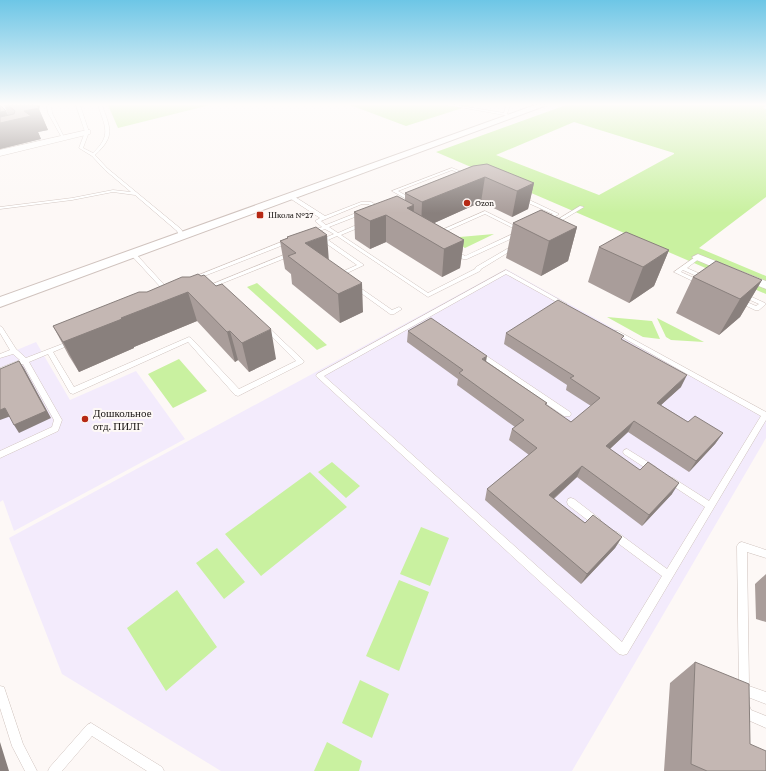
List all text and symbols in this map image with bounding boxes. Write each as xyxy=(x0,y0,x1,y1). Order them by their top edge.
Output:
marker: Ozon xyxy=(462,198,472,208)
place label: Ozon xyxy=(475,198,494,208)
marker: Школа №27 xyxy=(255,210,265,220)
place label: Школа №27 xyxy=(268,210,313,220)
place label: Дошкольное отд. ПИЛГ xyxy=(93,407,152,432)
marker: Дошкольное отд. ПИЛГ xyxy=(80,414,90,424)

